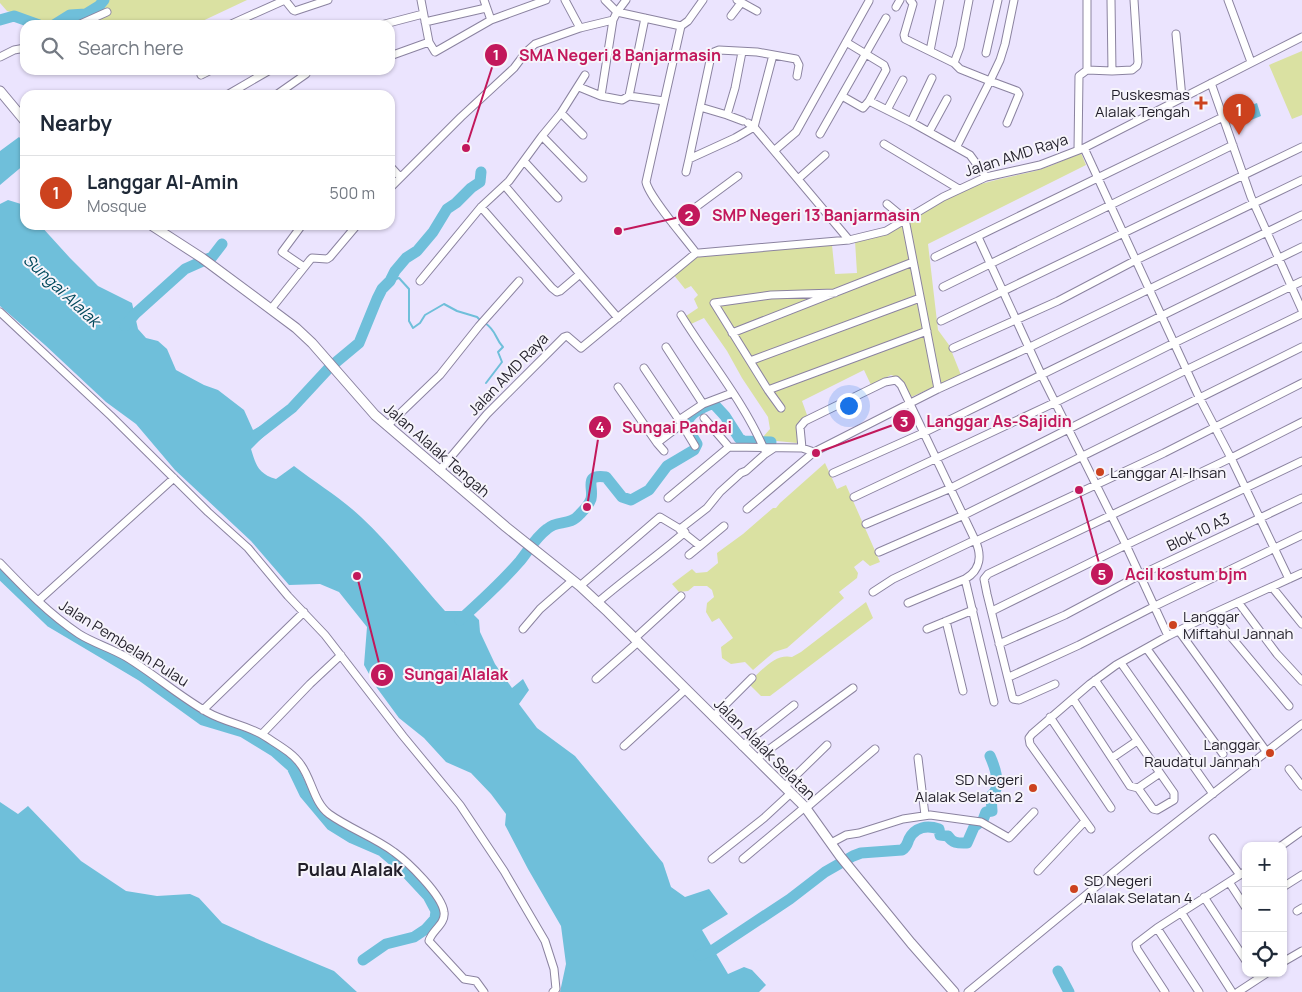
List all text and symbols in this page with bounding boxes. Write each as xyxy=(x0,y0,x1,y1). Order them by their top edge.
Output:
search box xyxy=(20,20,395,75)
icon: search xyxy=(38,34,66,62)
text: Search here xyxy=(78,35,184,61)
callout: SMA Negeri 8 Banjarmasin xyxy=(484,39,731,70)
text: 1 xyxy=(493,44,499,65)
text: SMA Negeri 8 Banjarmasin xyxy=(519,44,721,66)
place label: Puskesmas Alalak Tengah xyxy=(1095,84,1190,122)
pin: 1 xyxy=(1223,94,1255,135)
marker: Puskesmas Alalak Tengah xyxy=(1194,96,1208,110)
text: Nearby xyxy=(40,109,112,137)
street label: Jalan AMD Raya xyxy=(962,128,1070,182)
text: Langgar Al-Amin xyxy=(87,169,238,195)
text: 1 xyxy=(52,182,60,204)
text: 500 m xyxy=(329,182,375,204)
text: Mosque xyxy=(87,195,147,217)
callout: SMP Negeri 13 Banjarmasin xyxy=(677,200,930,231)
text: SMP Negeri 13 Banjarmasin xyxy=(712,204,920,226)
text: 2 xyxy=(685,205,694,226)
water label: Sungai Alalak xyxy=(19,249,107,333)
street label: Jalan AMD Raya xyxy=(463,328,553,420)
your location xyxy=(836,393,862,419)
street label: Jalan Alalak Tengah xyxy=(380,398,495,502)
callout: Langgar As-Sajidin xyxy=(892,406,1082,437)
text: Langgar As-Sajidin xyxy=(926,410,1072,432)
text: 3 xyxy=(900,411,908,432)
callout: Sungai Pandai xyxy=(587,412,742,443)
text: 4 xyxy=(595,416,605,437)
text: Sungai Pandai xyxy=(622,416,732,438)
place label: Langgar Al-Ihsan xyxy=(1110,462,1226,483)
marker: Langgar Al-Ihsan xyxy=(1094,466,1106,478)
street label: Blok 10 A3 xyxy=(1163,508,1233,556)
callout: Acil kostum bjm xyxy=(1090,559,1257,590)
text: Acil kostum bjm xyxy=(1125,563,1247,585)
text: 5 xyxy=(1098,564,1107,585)
street label: Jalan Pembelah Pulau xyxy=(55,595,193,691)
place label: Langgar Miftahul Jannah xyxy=(1183,606,1294,644)
marker: Langgar Miftahul Jannah xyxy=(1167,619,1179,631)
callout: Sungai Alalak xyxy=(369,659,518,690)
text: Sungai Alalak xyxy=(404,663,508,685)
text: 6 xyxy=(377,664,387,685)
street label: Jalan Alalak Selatan xyxy=(710,694,820,804)
place label: Langgar Raudatul Jannah xyxy=(1144,734,1261,772)
marker: Langgar Raudatul Jannah xyxy=(1264,747,1276,759)
place label: SD Negeri Alalak Selatan 2 xyxy=(915,769,1023,807)
marker: SD Negeri Alalak Selatan 2 xyxy=(1027,782,1039,794)
map controls xyxy=(1242,842,1287,977)
button: + xyxy=(1242,842,1287,887)
district label: Pulau Alalak xyxy=(297,857,404,881)
place label: SD Negeri Alalak Selatan 4 xyxy=(1084,870,1193,908)
marker: SD Negeri Alalak Selatan 4 xyxy=(1068,883,1080,895)
button: − xyxy=(1242,887,1287,932)
button: locate xyxy=(1242,932,1287,977)

